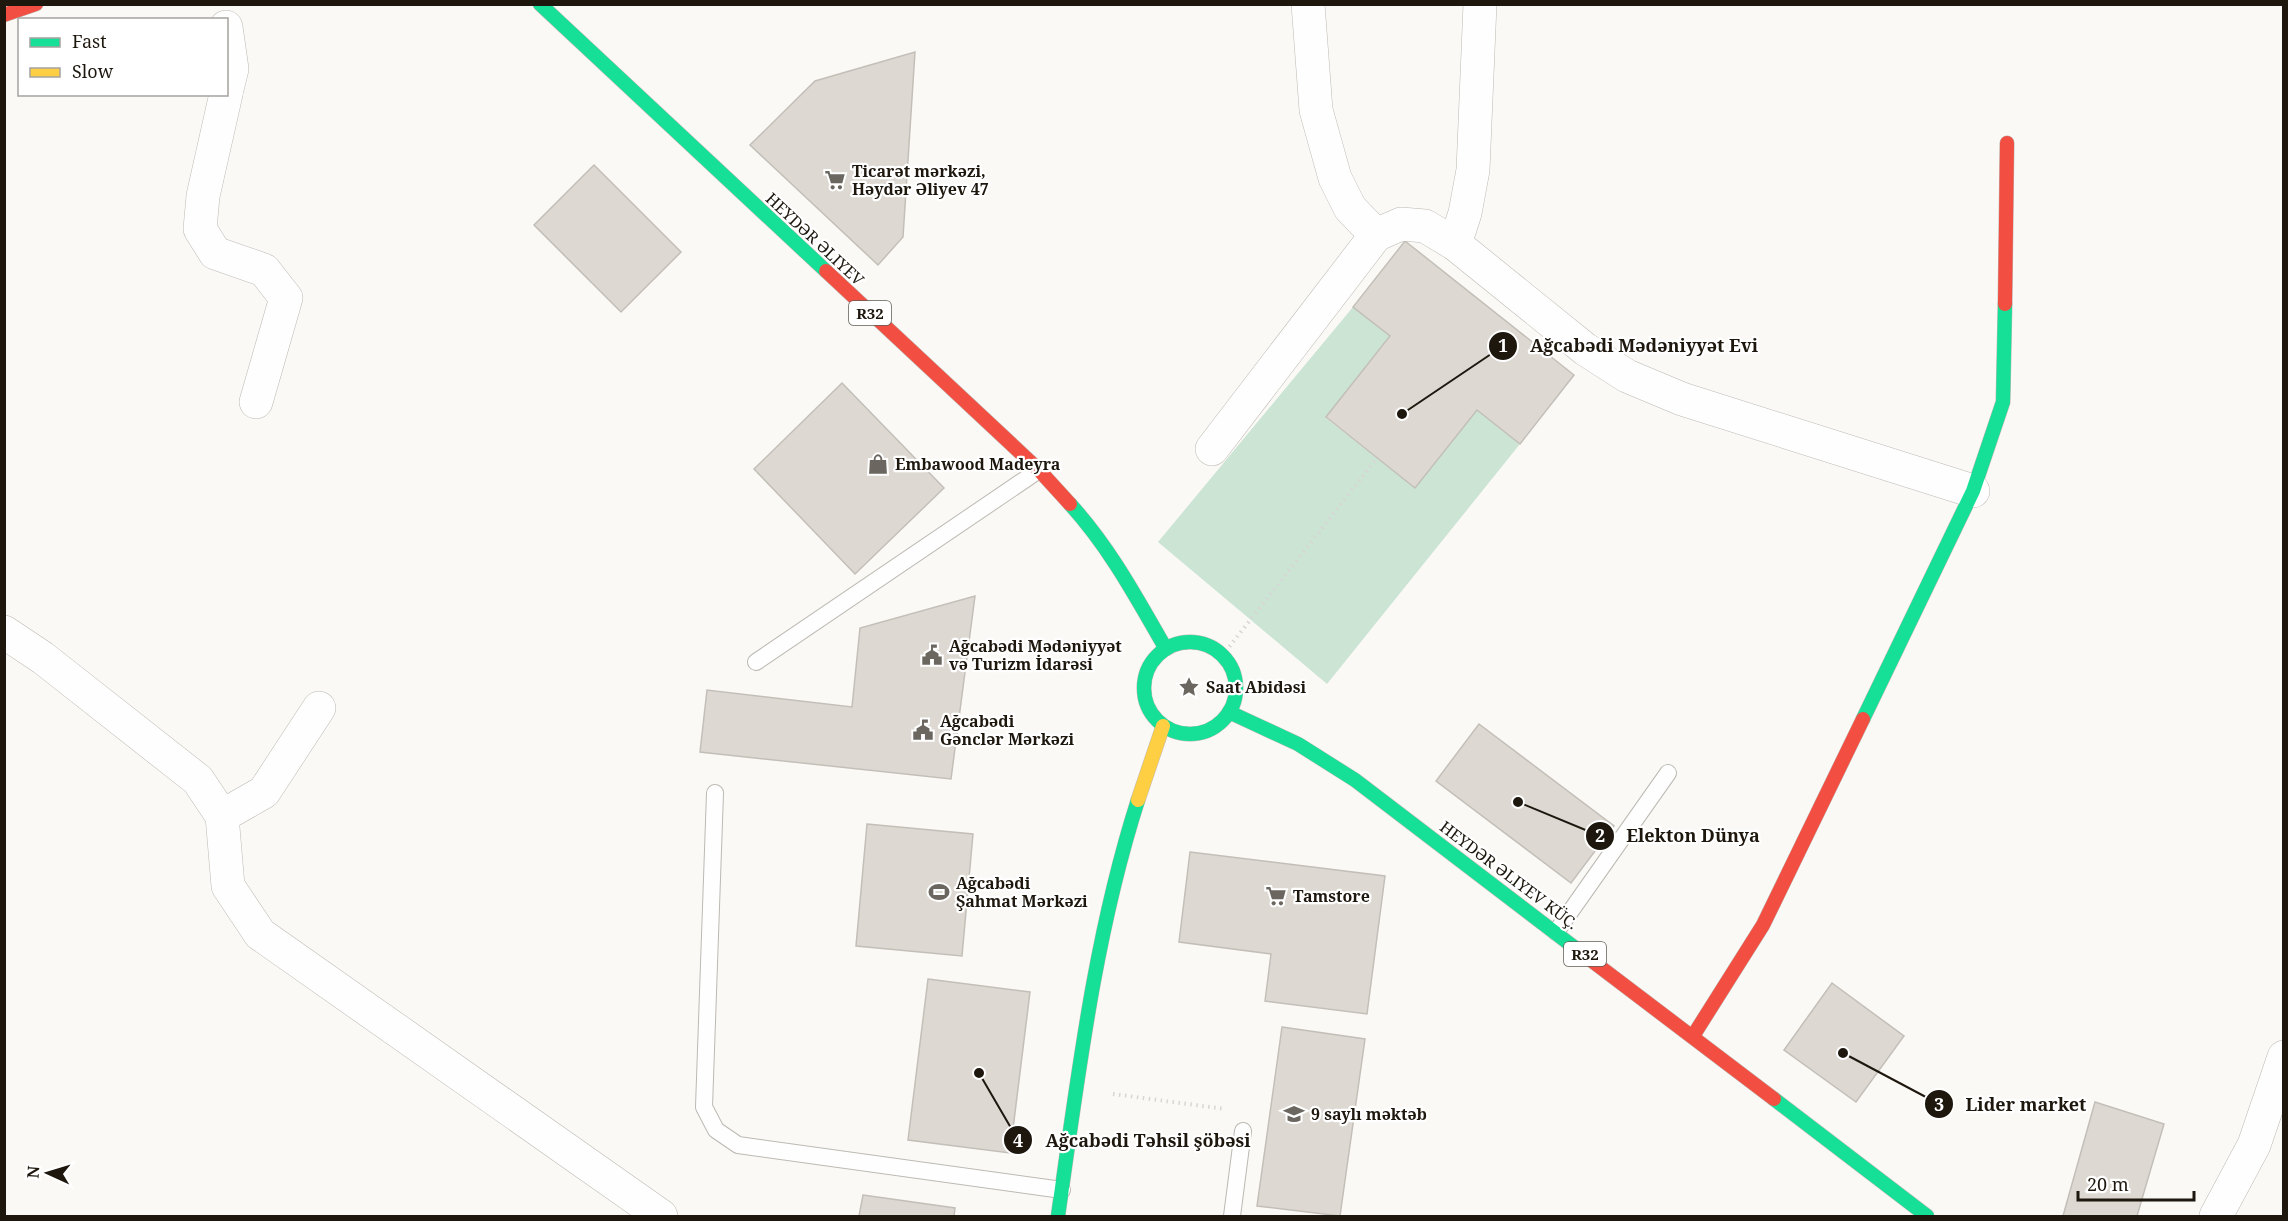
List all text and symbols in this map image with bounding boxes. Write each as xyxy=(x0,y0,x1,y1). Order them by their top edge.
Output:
legend xyxy=(18,18,228,96)
text: Fast xyxy=(72,29,107,53)
text: Slow xyxy=(72,59,114,83)
place label: Ticarət mərkəzi, Həydər Əliyev 47 xyxy=(852,160,989,200)
supermarket icon: Ticarət mərkəzi, Həydər Əliyev 47 xyxy=(823,168,847,192)
street label: HEYDƏR ƏLIYEV xyxy=(761,188,869,290)
road number: R32 xyxy=(849,301,891,325)
callout: Ağcabədi Mədəniyyət Evi xyxy=(1488,328,1770,364)
text: 1 xyxy=(1498,333,1508,357)
text: Ağcabədi Mədəniyyət Evi xyxy=(1530,333,1759,357)
shop icon: Embawood Madeyra xyxy=(866,452,890,476)
place label: Embawood Madeyra xyxy=(895,453,1061,475)
place label: Ağcabədi Mədəniyyət və Turizm İdarəsi xyxy=(949,635,1122,675)
public building icon: Ağcabədi Mədəniyyət və Turizm İdarəsi xyxy=(920,643,944,667)
place icon: Saat Abidəsi xyxy=(1177,675,1201,699)
place label: Saat Abidəsi xyxy=(1206,676,1306,698)
place label: Ağcabədi Gənclər Mərkəzi xyxy=(940,710,1074,750)
public building icon: Ağcabədi Gənclər Mərkəzi xyxy=(911,718,935,742)
street label: HEYDƏR ƏLIYEV KÜÇ. xyxy=(1435,816,1583,934)
callout: Elekton Dünya xyxy=(1585,818,1772,854)
text: 2 xyxy=(1595,823,1605,847)
text: Elekton Dünya xyxy=(1626,823,1760,847)
place label: Ağcabədi Şahmat Mərkəzi xyxy=(956,872,1088,912)
sports icon: Ağcabədi Şahmat Mərkəzi xyxy=(927,880,951,904)
supermarket icon: Tamstore xyxy=(1264,884,1288,908)
place label: Tamstore xyxy=(1293,885,1370,907)
road number: R32 xyxy=(1564,942,1606,966)
callout: Lider market xyxy=(1924,1086,2099,1122)
text: 3 xyxy=(1934,1092,1944,1116)
text: Lider market xyxy=(1966,1092,2086,1116)
school or university icon: 9 saylı məktəb xyxy=(1282,1102,1306,1126)
place label: 9 saylı məktəb xyxy=(1311,1103,1427,1125)
callout: Ağcabədi Təhsil şöbəsi xyxy=(1003,1122,1262,1158)
text: 4 xyxy=(1013,1128,1023,1152)
text: Ağcabədi Təhsil şöbəsi xyxy=(1046,1128,1251,1152)
north arrow xyxy=(18,1143,78,1203)
scale bar xyxy=(2078,1164,2194,1202)
text: N xyxy=(22,1165,44,1179)
text: 20 m xyxy=(2087,1172,2129,1196)

